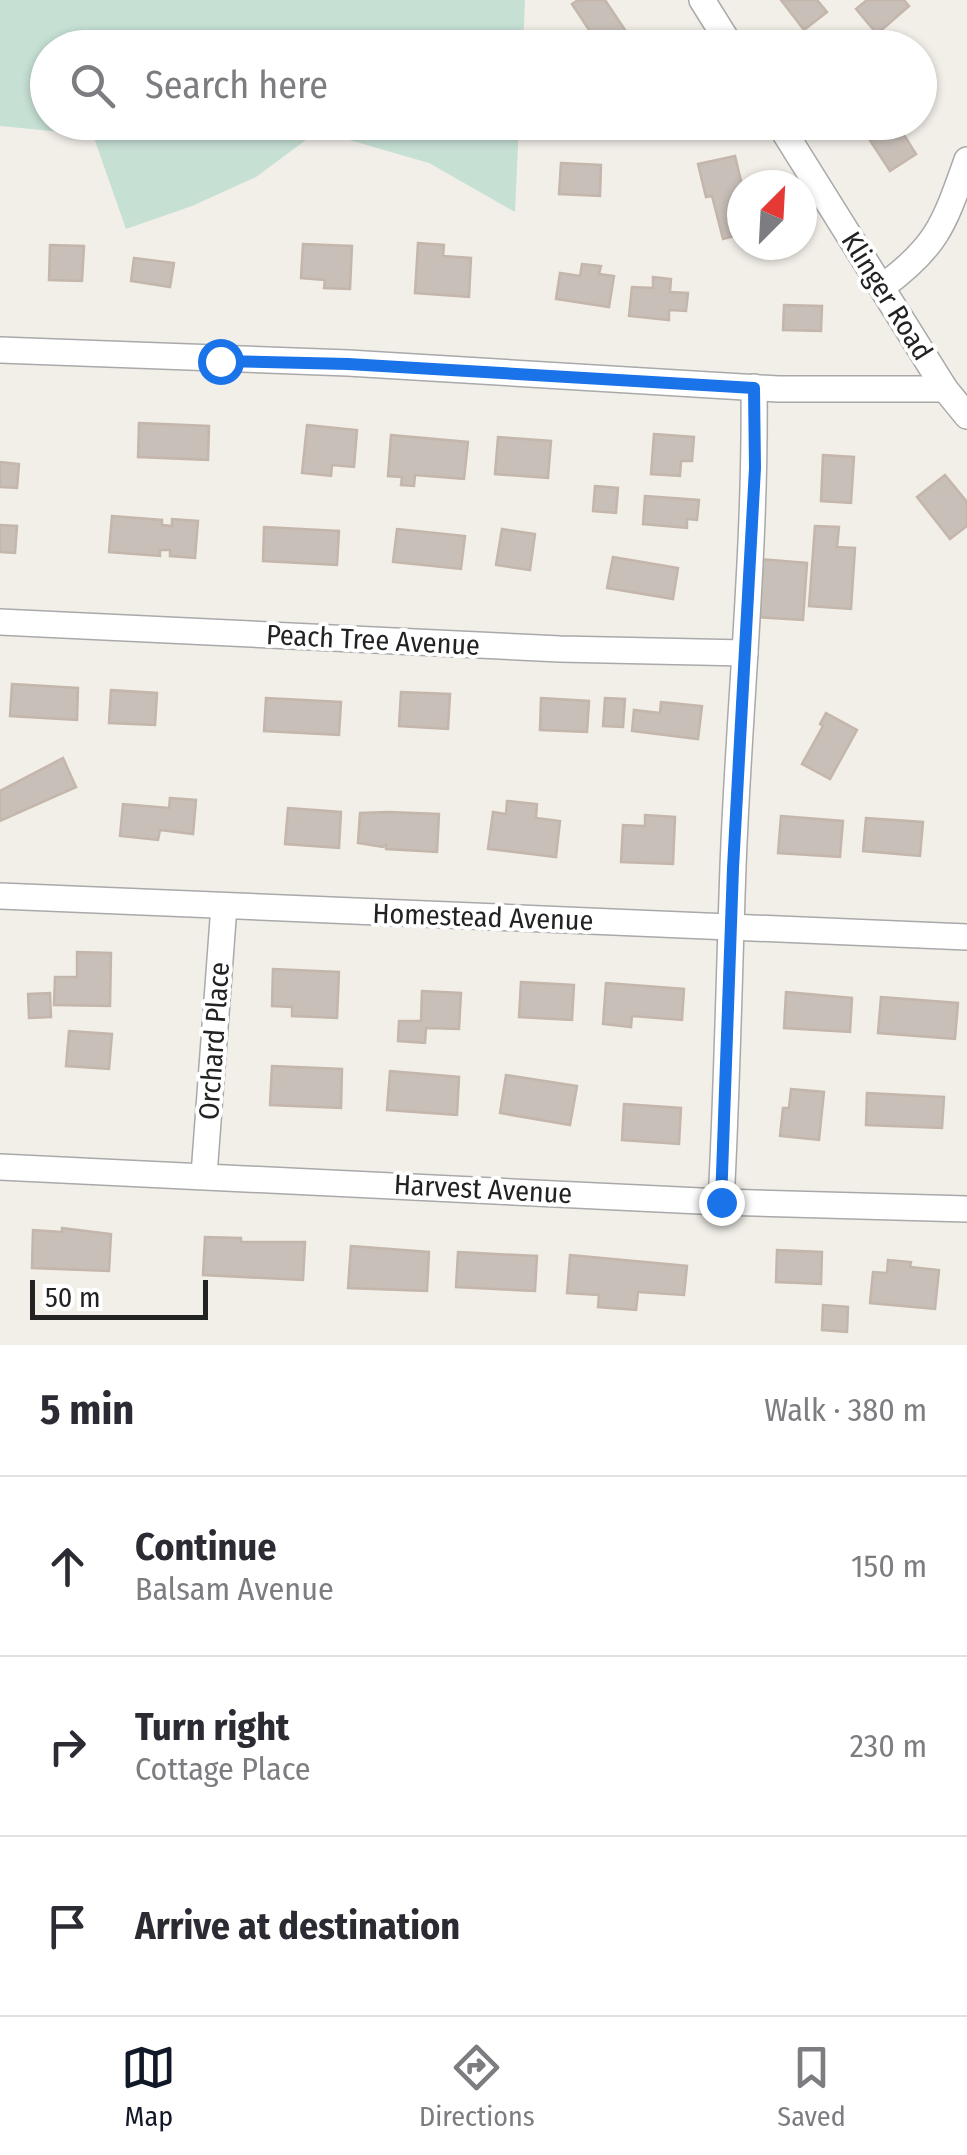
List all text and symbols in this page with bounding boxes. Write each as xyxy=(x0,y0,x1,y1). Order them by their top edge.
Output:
search box xyxy=(30,30,937,140)
icon: search xyxy=(65,58,120,113)
text: Search here xyxy=(145,62,328,108)
north arrow xyxy=(727,170,817,260)
street label: Klinger Road xyxy=(835,226,939,366)
route start xyxy=(198,339,244,385)
street label: Peach Tree Avenue xyxy=(265,618,481,662)
street label: Homestead Avenue xyxy=(372,897,594,937)
street label: Orchard Place xyxy=(192,961,236,1121)
street label: Harvest Avenue xyxy=(393,1168,573,1210)
route end xyxy=(699,1180,745,1226)
scale bar xyxy=(30,1275,208,1320)
text: 50 m xyxy=(45,1281,101,1314)
text: 5 min xyxy=(40,1385,134,1435)
text: Walk · 380 m xyxy=(764,1391,927,1429)
text: Continue xyxy=(135,1524,276,1570)
icon: ahead xyxy=(40,1539,95,1594)
text: 150 m xyxy=(851,1547,927,1585)
text: Balsam Avenue xyxy=(135,1570,334,1608)
text: Turn right xyxy=(135,1704,289,1750)
icon: right xyxy=(40,1719,95,1774)
text: 230 m xyxy=(850,1727,927,1765)
text: Cottage Place xyxy=(135,1750,311,1788)
icon: arrive xyxy=(40,1899,95,1954)
text: Arrive at destination xyxy=(135,1903,460,1949)
tab: Map xyxy=(121,2040,176,2133)
tab: Directions xyxy=(419,2040,535,2133)
tab: Saved xyxy=(777,2040,846,2133)

